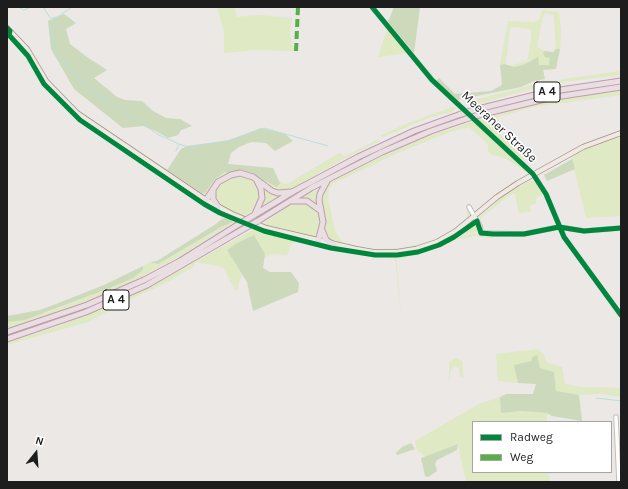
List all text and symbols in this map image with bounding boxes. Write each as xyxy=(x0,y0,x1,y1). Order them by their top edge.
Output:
road number: A 4 xyxy=(534,82,560,102)
street label: Meeraner Straße xyxy=(458,88,540,166)
road number: A 4 xyxy=(103,290,129,310)
legend xyxy=(472,421,612,473)
text: Radweg xyxy=(510,430,553,444)
north arrow xyxy=(16,433,56,473)
text: N xyxy=(34,434,45,448)
text: Weg xyxy=(510,450,533,464)

